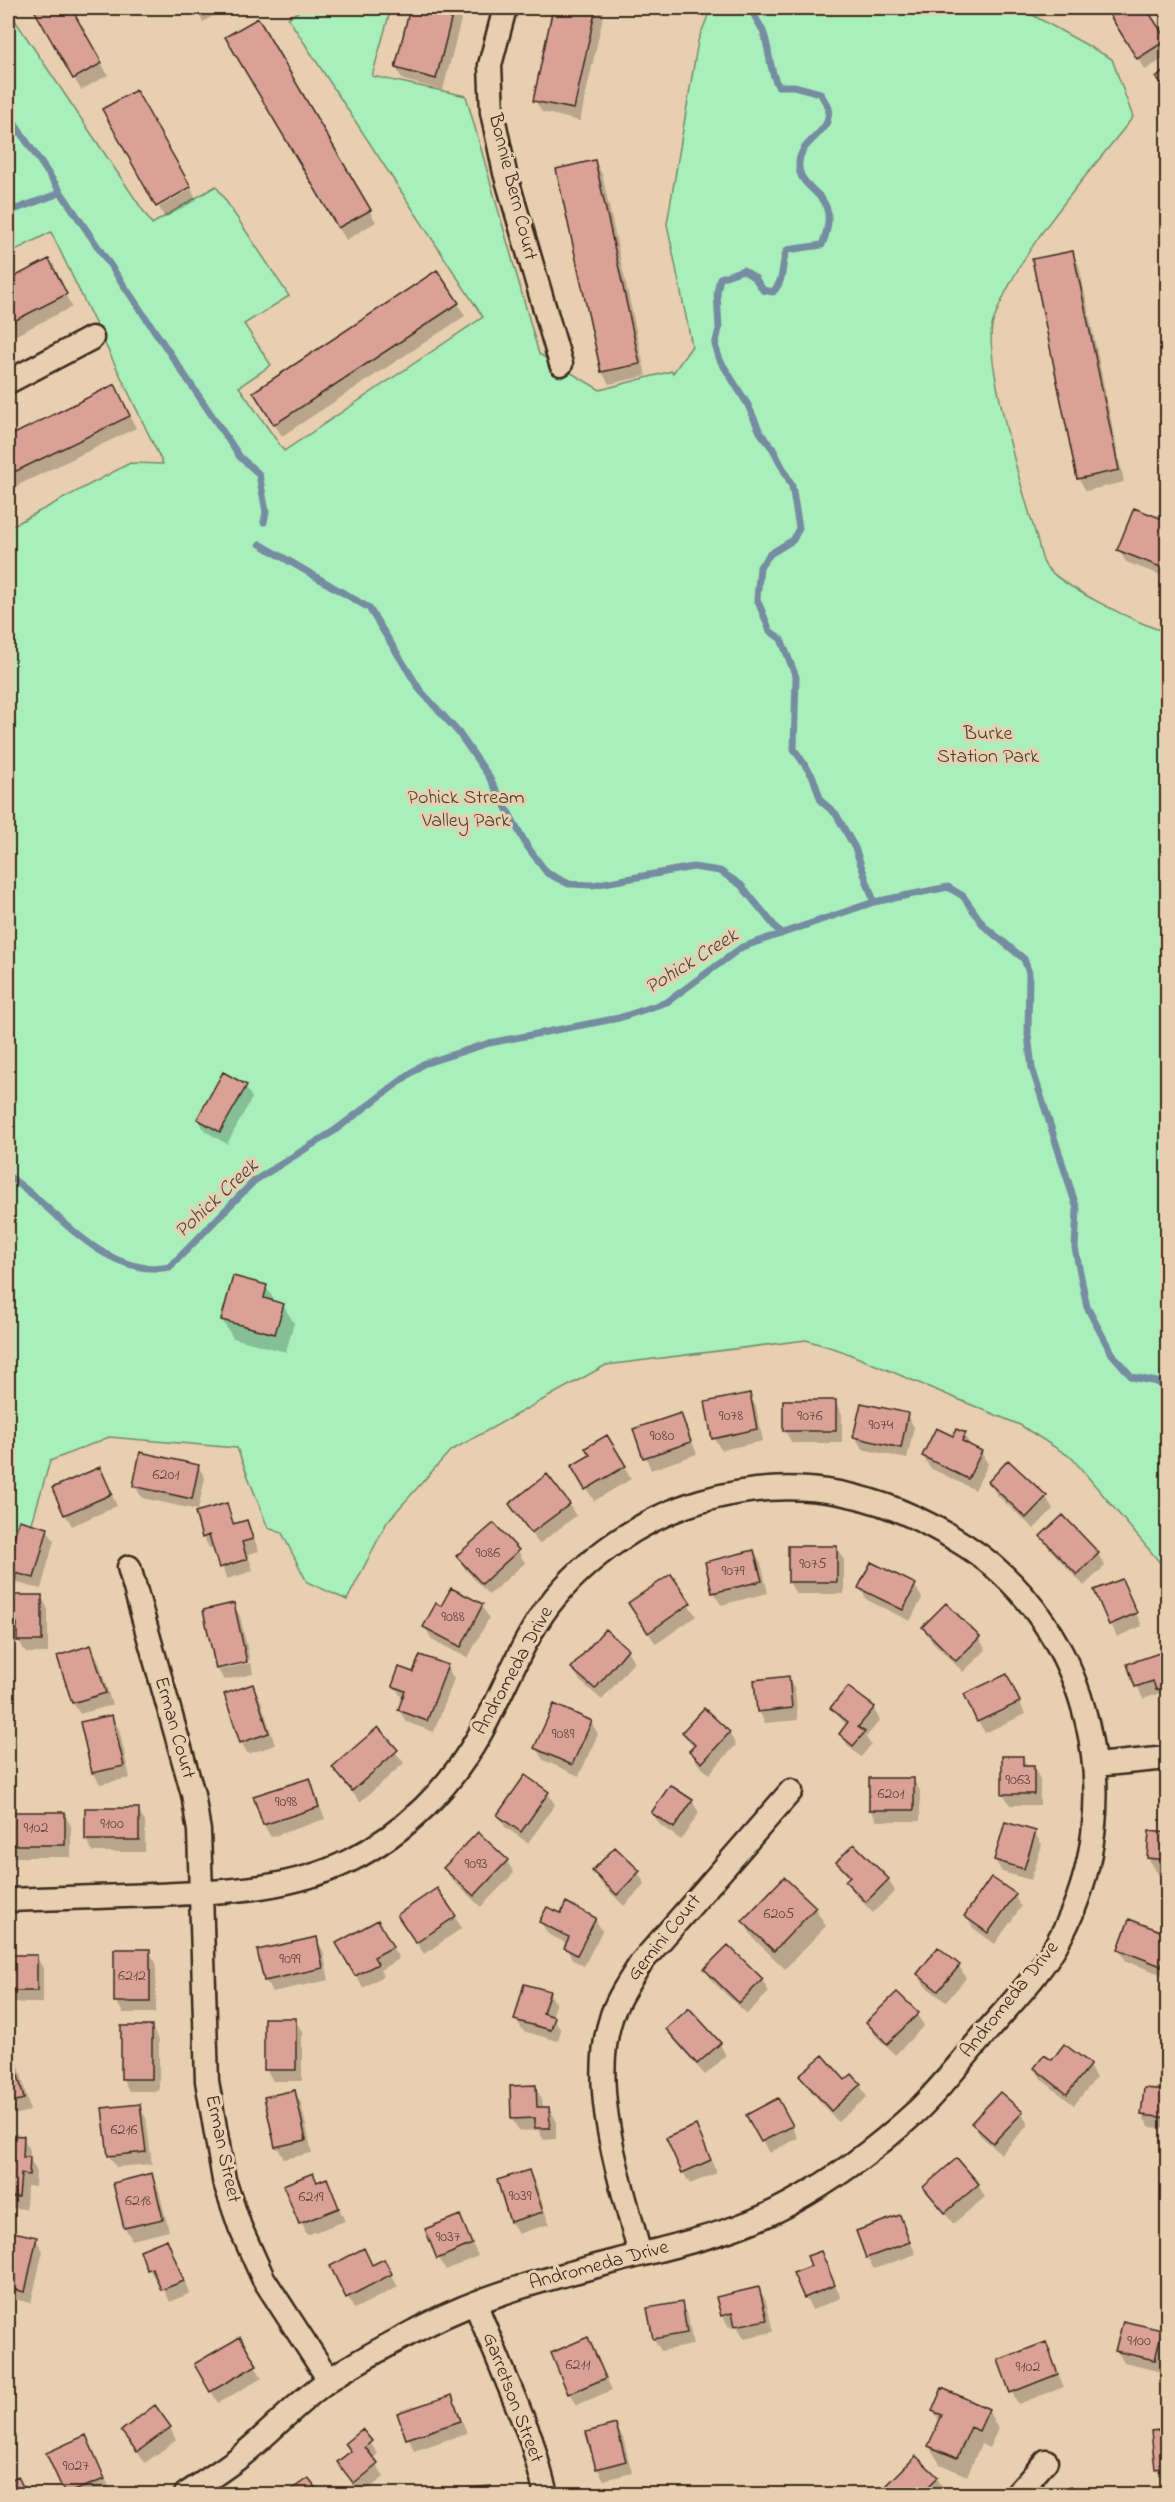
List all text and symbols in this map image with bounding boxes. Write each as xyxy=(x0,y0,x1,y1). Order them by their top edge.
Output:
street label: Bonnie Bern Court xyxy=(480,110,544,264)
park label: Burke Station Park xyxy=(937,720,1039,772)
park label: Pohick Stream Valley Park xyxy=(408,784,524,836)
water label: Pohick Creek xyxy=(640,921,745,1002)
water label: Pohick Creek xyxy=(168,1152,266,1246)
house number: 9078 xyxy=(719,1404,743,1428)
house number: 9076 xyxy=(797,1404,823,1428)
house number: 9074 xyxy=(869,1413,894,1437)
house number: 9080 xyxy=(650,1424,674,1448)
house number: 6201 xyxy=(153,1463,180,1487)
house number: 9086 xyxy=(476,1541,500,1565)
house number: 9075 xyxy=(799,1552,827,1576)
house number: 9079 xyxy=(721,1559,745,1583)
street label: Andromeda Drive xyxy=(467,1601,561,1741)
house number: 9088 xyxy=(441,1605,465,1629)
street label: Erman Court xyxy=(146,1673,203,1783)
house number: 9089 xyxy=(552,1722,574,1746)
house number: 9063 xyxy=(1005,1768,1031,1792)
house number: 6201 xyxy=(878,1782,905,1806)
house number: 9098 xyxy=(275,1790,297,1814)
house number: 9100 xyxy=(100,1812,124,1836)
house number: 9102 xyxy=(24,1816,48,1840)
house number: 9093 xyxy=(464,1852,488,1876)
street label: Gemini Court xyxy=(621,1888,709,1988)
house number: 6205 xyxy=(763,1902,795,1926)
street label: Andromeda Drive xyxy=(954,1935,1066,2065)
house number: 9099 xyxy=(279,1947,301,1971)
house number: 6212 xyxy=(118,1964,146,1988)
street label: Erman Street xyxy=(196,2092,248,2206)
house number: 6216 xyxy=(110,2118,138,2142)
house number: 9039 xyxy=(508,2184,532,2208)
house number: 6219 xyxy=(299,2185,324,2209)
house number: 6218 xyxy=(125,2189,151,2213)
house number: 9037 xyxy=(436,2225,461,2249)
street label: Andromeda Drive xyxy=(526,2233,672,2299)
street label: Garretson Street xyxy=(474,2329,550,2468)
house number: 9100 xyxy=(1127,2329,1151,2353)
house number: 6211 xyxy=(565,2353,591,2377)
house number: 9102 xyxy=(1016,2355,1040,2379)
house number: 9027 xyxy=(63,2454,90,2478)

